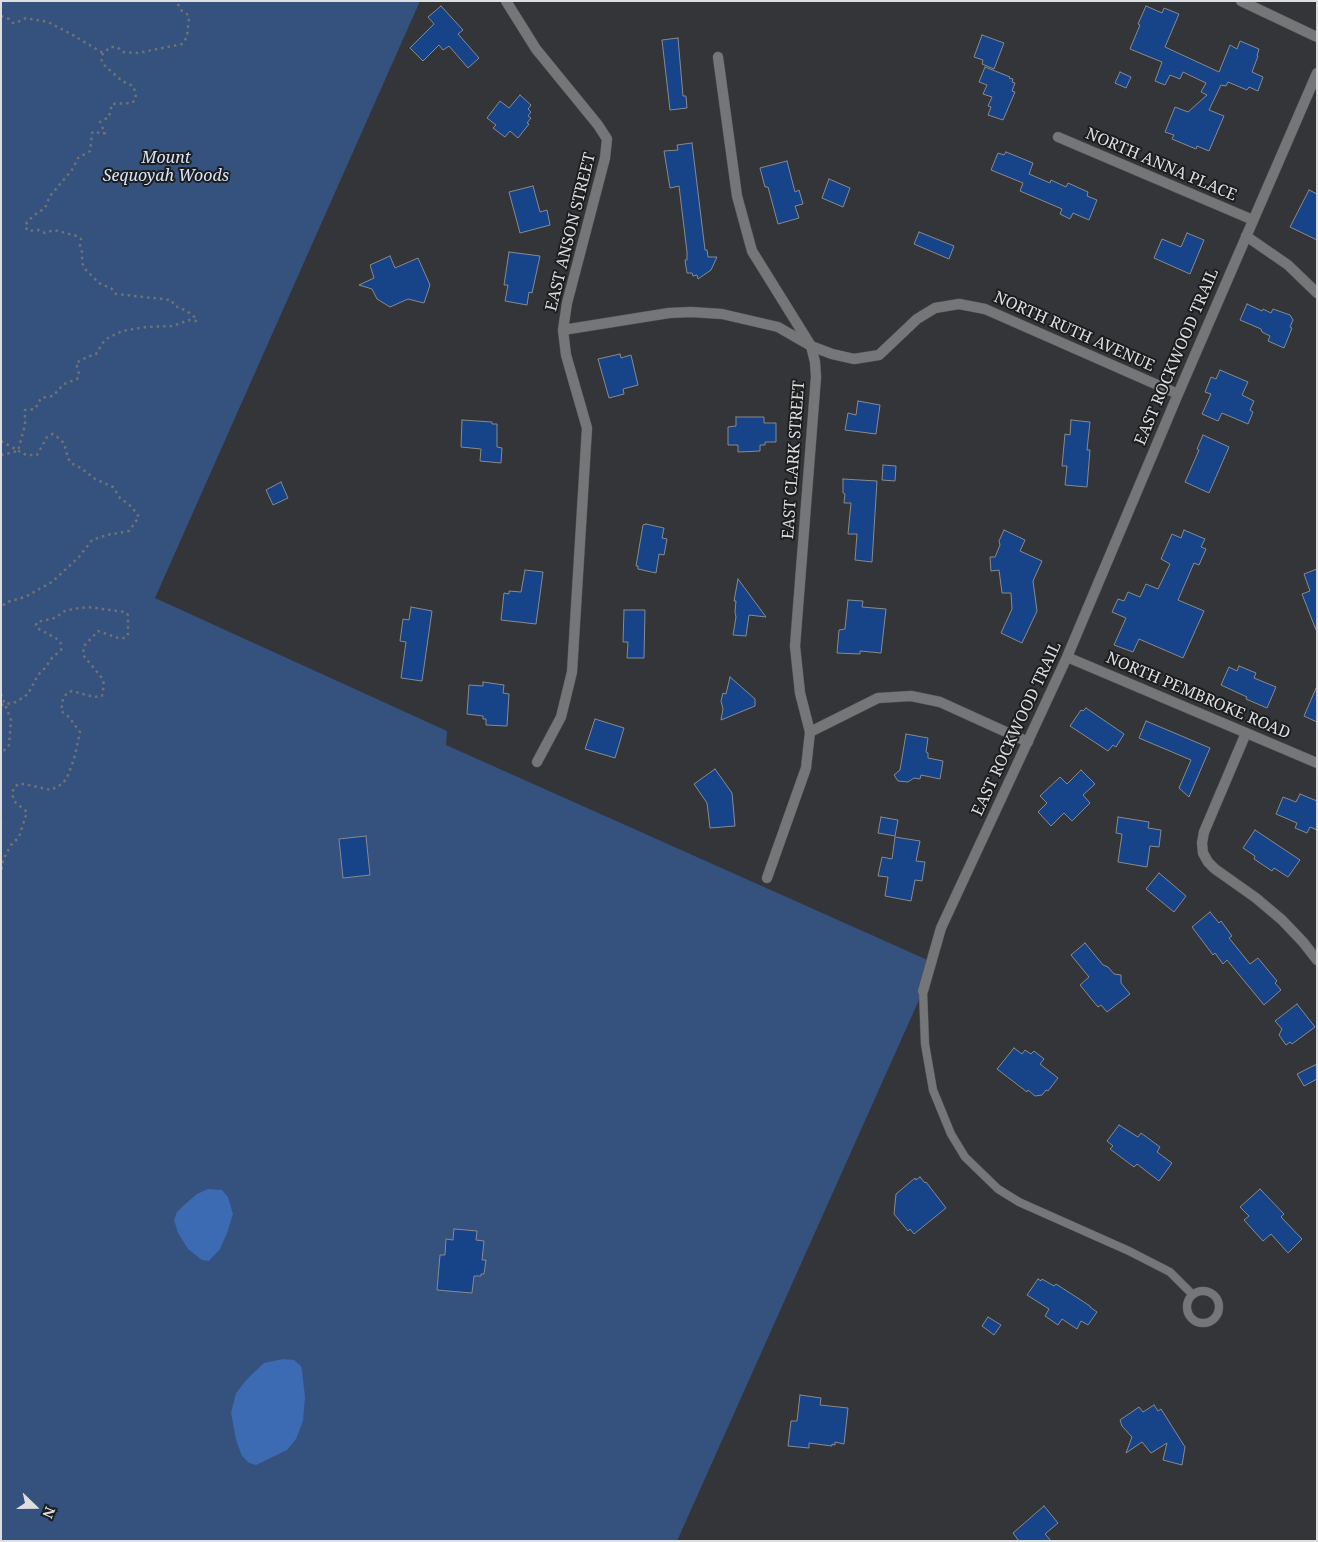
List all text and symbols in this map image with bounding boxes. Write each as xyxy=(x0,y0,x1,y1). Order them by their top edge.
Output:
street label: NORTH ANNA PLACE xyxy=(1082,124,1240,206)
park label: Mount Sequoyah Woods xyxy=(103,148,229,186)
street label: EAST ANSON STREET xyxy=(542,151,600,313)
street label: EAST ROCKWOOD TRAIL xyxy=(1131,266,1223,448)
street label: NORTH RUTH AVENUE xyxy=(991,288,1157,376)
street label: EAST CLARK STREET xyxy=(779,380,809,540)
street label: EAST ROCKWOOD TRAIL xyxy=(968,639,1066,819)
street label: NORTH PEMBROKE ROAD xyxy=(1103,648,1293,744)
north arrow xyxy=(10,1482,60,1532)
text: N xyxy=(38,1504,60,1521)

